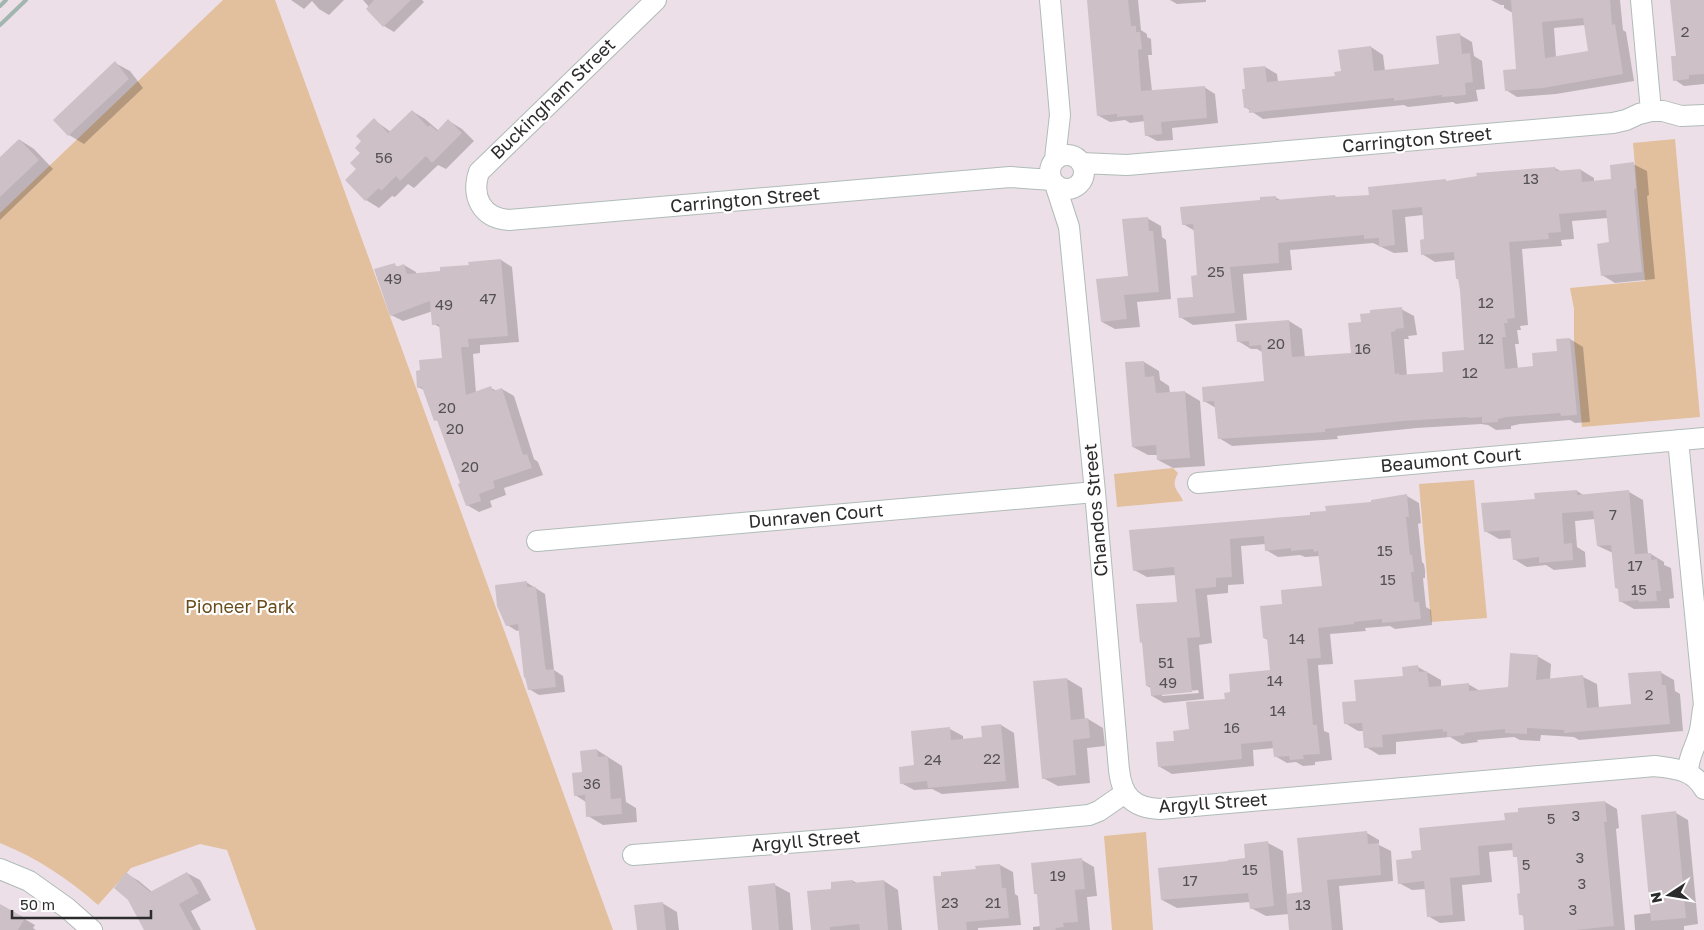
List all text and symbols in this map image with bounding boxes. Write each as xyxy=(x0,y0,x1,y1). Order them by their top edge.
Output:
house number: 2 xyxy=(1681,22,1689,40)
street label: Buckingham Street xyxy=(485,33,619,163)
street label: Carrington Street xyxy=(1341,121,1493,157)
house number: 56 xyxy=(375,148,393,166)
house number: 13 xyxy=(1523,169,1539,187)
street label: Carrington Street xyxy=(669,181,821,217)
house number: 25 xyxy=(1207,262,1225,280)
house number: 49 xyxy=(384,269,402,287)
house number: 47 xyxy=(479,289,497,307)
house number: 12 xyxy=(1478,293,1494,311)
house number: 49 xyxy=(435,295,453,313)
house number: 12 xyxy=(1478,329,1494,347)
house number: 20 xyxy=(1267,334,1285,352)
house number: 16 xyxy=(1355,339,1371,357)
house number: 12 xyxy=(1462,363,1478,381)
house number: 20 xyxy=(438,398,456,416)
house number: 20 xyxy=(446,419,464,437)
street label: Beaumont Court xyxy=(1380,442,1522,476)
street label: Chandos Street xyxy=(1078,443,1112,578)
house number: 20 xyxy=(461,457,479,475)
street label: Dunraven Court xyxy=(747,498,884,532)
house number: 7 xyxy=(1609,505,1617,523)
house number: 15 xyxy=(1377,541,1393,559)
house number: 17 xyxy=(1627,556,1643,574)
house number: 15 xyxy=(1380,570,1396,588)
house number: 15 xyxy=(1631,580,1647,598)
park label: Pioneer Park xyxy=(185,595,295,617)
house number: 14 xyxy=(1289,629,1305,647)
house number: 51 xyxy=(1158,653,1174,671)
house number: 14 xyxy=(1267,671,1283,689)
house number: 49 xyxy=(1159,673,1177,691)
house number: 2 xyxy=(1645,685,1653,703)
house number: 14 xyxy=(1270,701,1286,719)
house number: 16 xyxy=(1224,718,1240,736)
house number: 22 xyxy=(983,749,1001,767)
house number: 24 xyxy=(924,750,942,768)
house number: 36 xyxy=(583,774,601,792)
street label: Argyll Street xyxy=(1158,787,1268,817)
house number: 3 xyxy=(1572,806,1580,824)
house number: 5 xyxy=(1547,809,1555,827)
street label: Argyll Street xyxy=(750,824,861,856)
house number: 3 xyxy=(1576,848,1584,866)
house number: 5 xyxy=(1522,855,1530,873)
house number: 15 xyxy=(1242,860,1258,878)
house number: 19 xyxy=(1050,866,1066,884)
north arrow xyxy=(1644,870,1694,920)
house number: 17 xyxy=(1182,871,1198,889)
house number: 3 xyxy=(1578,874,1586,892)
scale bar xyxy=(12,888,151,920)
text: N xyxy=(1646,891,1665,905)
house number: 23 xyxy=(941,893,959,911)
house number: 21 xyxy=(985,893,1001,911)
text: 50 m xyxy=(20,895,55,913)
house number: 13 xyxy=(1295,895,1311,913)
house number: 3 xyxy=(1569,900,1577,918)

